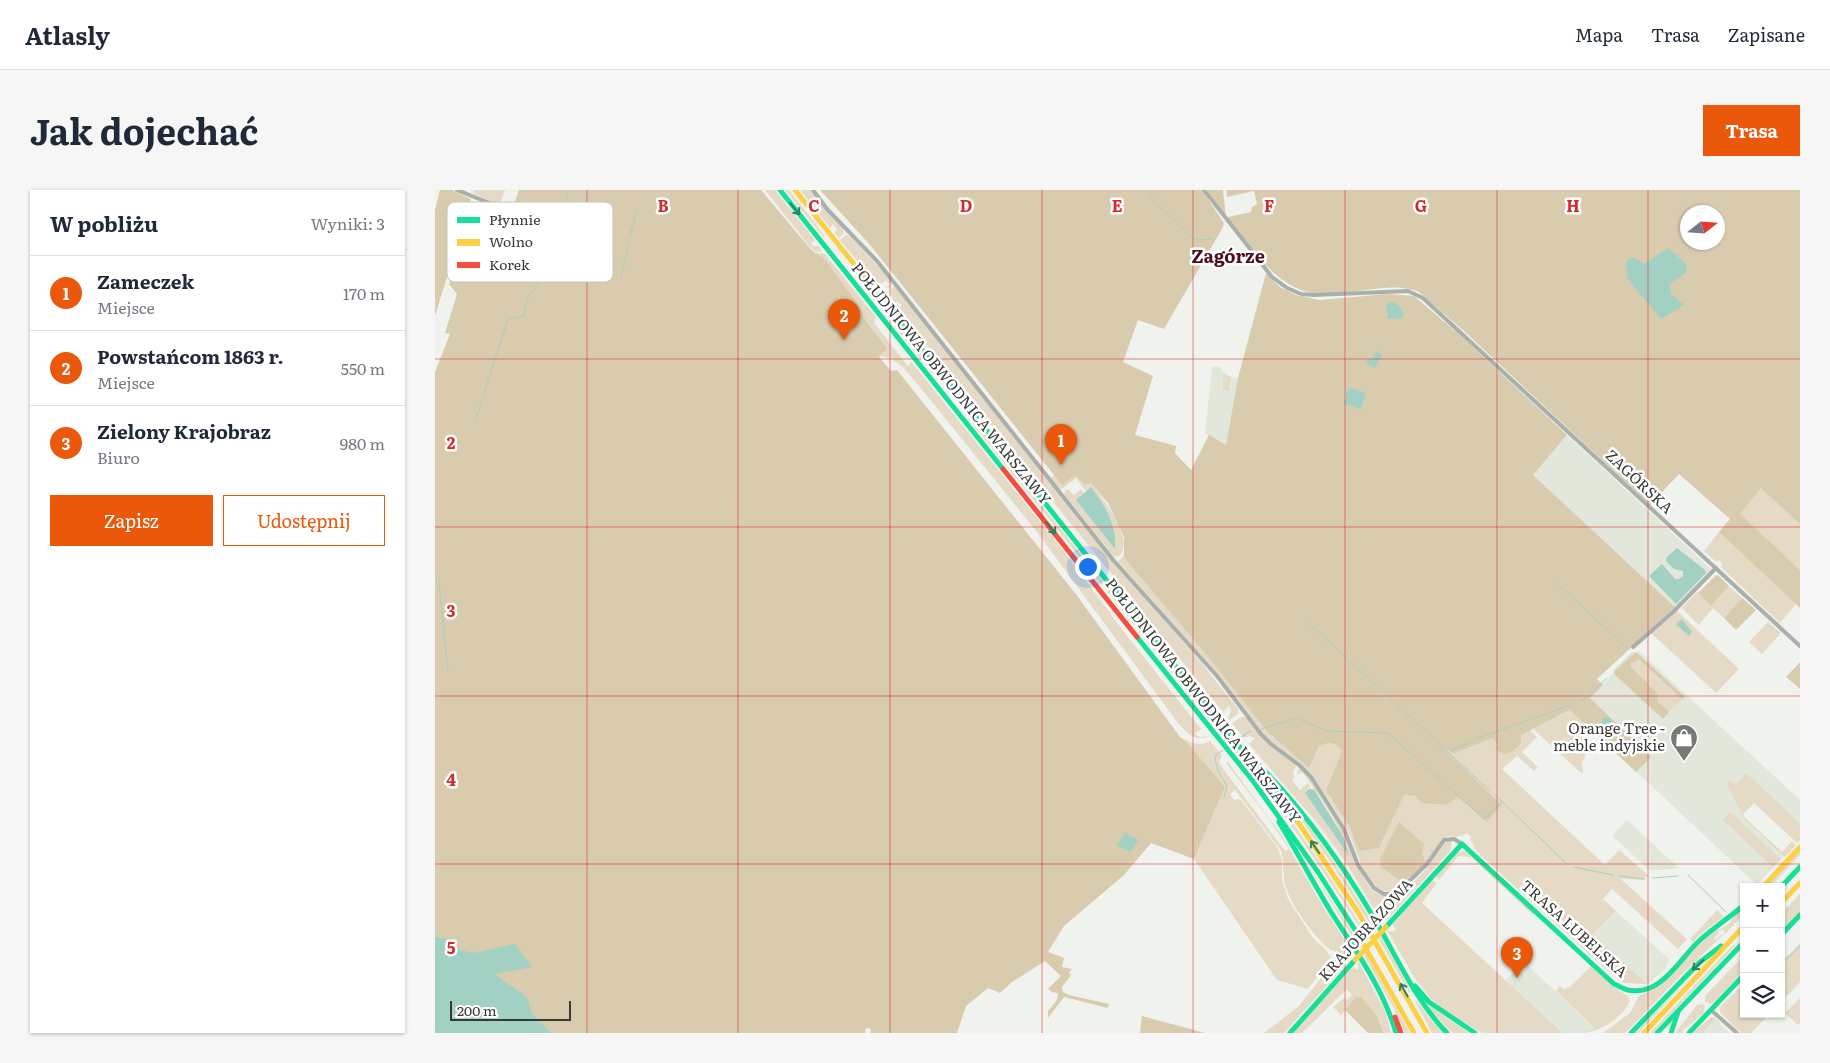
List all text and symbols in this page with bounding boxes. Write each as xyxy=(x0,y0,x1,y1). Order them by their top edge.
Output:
text: Atlasly xyxy=(25,17,110,52)
text: Mapa xyxy=(1575,21,1623,48)
text: Trasa xyxy=(1651,21,1700,48)
text: Zapisane xyxy=(1728,21,1805,48)
text: Jak dojechać xyxy=(30,104,258,156)
button: Trasa xyxy=(1703,105,1800,156)
text: B xyxy=(657,193,669,217)
text: C xyxy=(808,193,820,217)
text: D xyxy=(960,193,972,217)
text: E xyxy=(1112,193,1123,217)
text: F xyxy=(1264,193,1274,217)
text: G xyxy=(1415,193,1427,217)
text: H xyxy=(1566,193,1580,217)
legend xyxy=(447,202,613,282)
one-way arrow xyxy=(790,203,801,216)
north arrow xyxy=(1680,205,1725,250)
text: W pobliżu xyxy=(50,207,158,238)
text: Płynnie xyxy=(489,209,541,229)
text: Wyniki: 3 xyxy=(311,211,385,235)
text: Wolno xyxy=(489,231,533,251)
district label: Zagórze xyxy=(1191,242,1265,269)
text: Korek xyxy=(489,254,530,274)
street label: POŁUDNIOWA OBWODNICA WARSZAWY xyxy=(847,257,1058,510)
text: Zameczek xyxy=(97,267,194,295)
text: 1 xyxy=(63,281,69,305)
text: 170 m xyxy=(343,281,385,305)
text: Miejsce xyxy=(97,295,155,319)
pin: 2 xyxy=(828,299,860,340)
text: Powstańcom 1863 r. xyxy=(97,342,284,370)
text: 2 xyxy=(62,356,70,380)
text: 550 m xyxy=(341,356,385,380)
text: Miejsce xyxy=(97,370,155,394)
text: Zielony Krajobraz xyxy=(97,417,271,445)
pin: 1 xyxy=(1045,424,1077,465)
text: 2 xyxy=(447,430,456,454)
text: 3 xyxy=(62,431,70,455)
text: 980 m xyxy=(340,431,385,455)
street label: ZAGÓRSKA xyxy=(1601,443,1679,518)
text: Biuro xyxy=(97,445,140,469)
button: Zapisz xyxy=(50,495,213,546)
button: Udostępnij xyxy=(223,495,385,546)
one-way arrow xyxy=(1045,521,1056,534)
your location xyxy=(1075,554,1101,580)
street label: POŁUDNIOWA OBWODNICA WARSZAWY xyxy=(1101,572,1308,828)
text: 3 xyxy=(447,598,456,622)
place label: Orange Tree - meble indyjskie xyxy=(1553,716,1665,756)
shop icon: Orange Tree - meble indyjskie xyxy=(1669,723,1699,762)
text: 4 xyxy=(446,767,456,791)
one-way arrow xyxy=(1310,840,1321,854)
street label: KRAJOBRAZOWA xyxy=(1312,872,1417,986)
street label: TRASA LUBELSKA xyxy=(1516,874,1634,982)
map controls xyxy=(1740,883,1785,1018)
button: + xyxy=(1740,883,1785,928)
button: − xyxy=(1740,928,1785,973)
text: 5 xyxy=(447,935,456,959)
pin: 3 xyxy=(1501,937,1533,978)
one-way arrow xyxy=(1691,959,1704,970)
button: layers xyxy=(1740,973,1785,1018)
one-way arrow xyxy=(1398,983,1408,998)
scale bar xyxy=(450,998,571,1021)
text: 200 m xyxy=(457,1000,497,1020)

